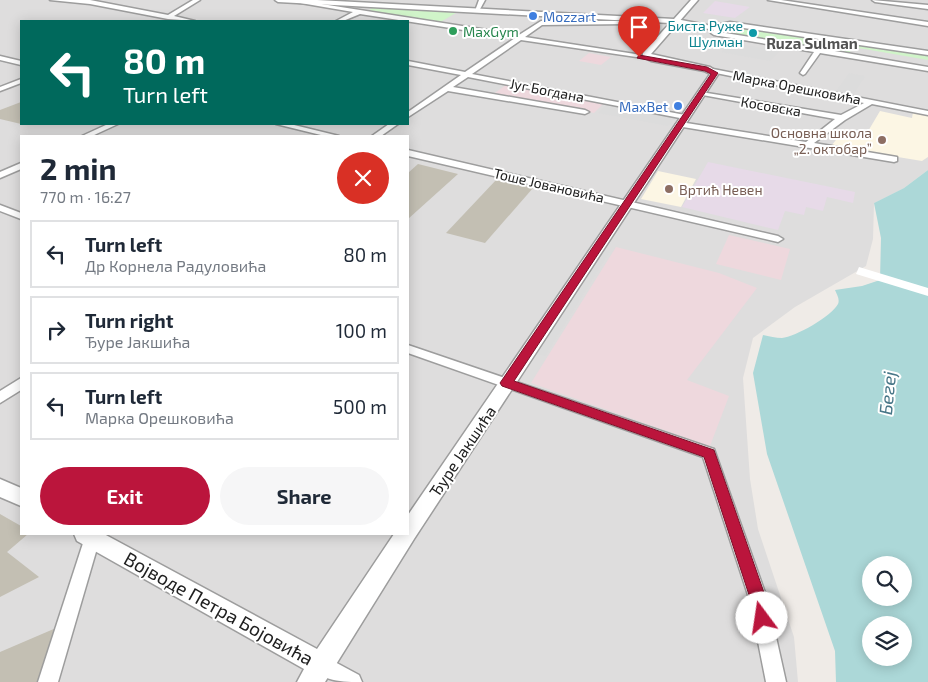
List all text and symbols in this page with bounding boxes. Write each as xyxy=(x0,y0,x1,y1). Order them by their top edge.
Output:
pin xyxy=(618,6,660,57)
place label: Mozzart xyxy=(543,8,596,25)
marker: Mozzart xyxy=(527,10,539,22)
icon: arrive xyxy=(625,13,653,41)
place label: Биста Руже Шулман xyxy=(668,17,743,50)
place label: MaxGym xyxy=(463,23,519,40)
marker: MaxGym xyxy=(447,25,459,37)
marker: Биста Руже Шулман xyxy=(747,27,759,39)
district label: Ruza Sulman xyxy=(766,34,858,52)
text: 80 m xyxy=(123,39,205,81)
icon: left xyxy=(40,40,105,105)
street label: Марка Орешковића xyxy=(731,66,863,108)
street label: Југ Богдана xyxy=(508,74,586,106)
text: Turn left xyxy=(123,81,208,107)
street label: Косовска xyxy=(740,92,802,120)
place label: MaxBet xyxy=(619,98,668,115)
marker: MaxBet xyxy=(672,100,684,112)
place label: Основна школа „2. октобар” xyxy=(771,124,872,157)
marker: Основна школа „2. октобар” xyxy=(876,134,888,146)
text: 2 min xyxy=(40,150,117,186)
button: close xyxy=(337,152,389,204)
street label: Тоше Јовановића xyxy=(492,164,606,206)
place label: Вртић Невен xyxy=(679,181,763,198)
marker: Вртић Невен xyxy=(663,183,675,195)
text: 770 m · 16:27 xyxy=(40,187,131,206)
text: Turn left xyxy=(85,233,162,256)
icon: left xyxy=(42,240,70,268)
text: 80 m xyxy=(343,243,387,266)
text: Др Корнела Радуловића xyxy=(85,256,266,275)
text: Turn right xyxy=(85,309,173,332)
icon: right xyxy=(42,316,70,344)
text: 100 m xyxy=(336,319,387,342)
text: Ђуре Јакшића xyxy=(85,332,190,351)
water label: Бегеј xyxy=(874,370,900,416)
text: Turn left xyxy=(85,385,162,408)
icon: left xyxy=(42,392,70,420)
text: 500 m xyxy=(333,395,387,418)
street label: Ђуре Јакшића xyxy=(425,402,500,501)
text: Марка Орешковића xyxy=(85,408,234,427)
button: Exit xyxy=(40,467,210,525)
button: Share xyxy=(220,467,389,525)
street label: Војводе Петра Бојовића xyxy=(120,546,318,670)
map controls xyxy=(862,556,912,666)
button: search xyxy=(862,556,912,606)
position arrow xyxy=(735,591,787,643)
button: layers xyxy=(862,616,912,666)

